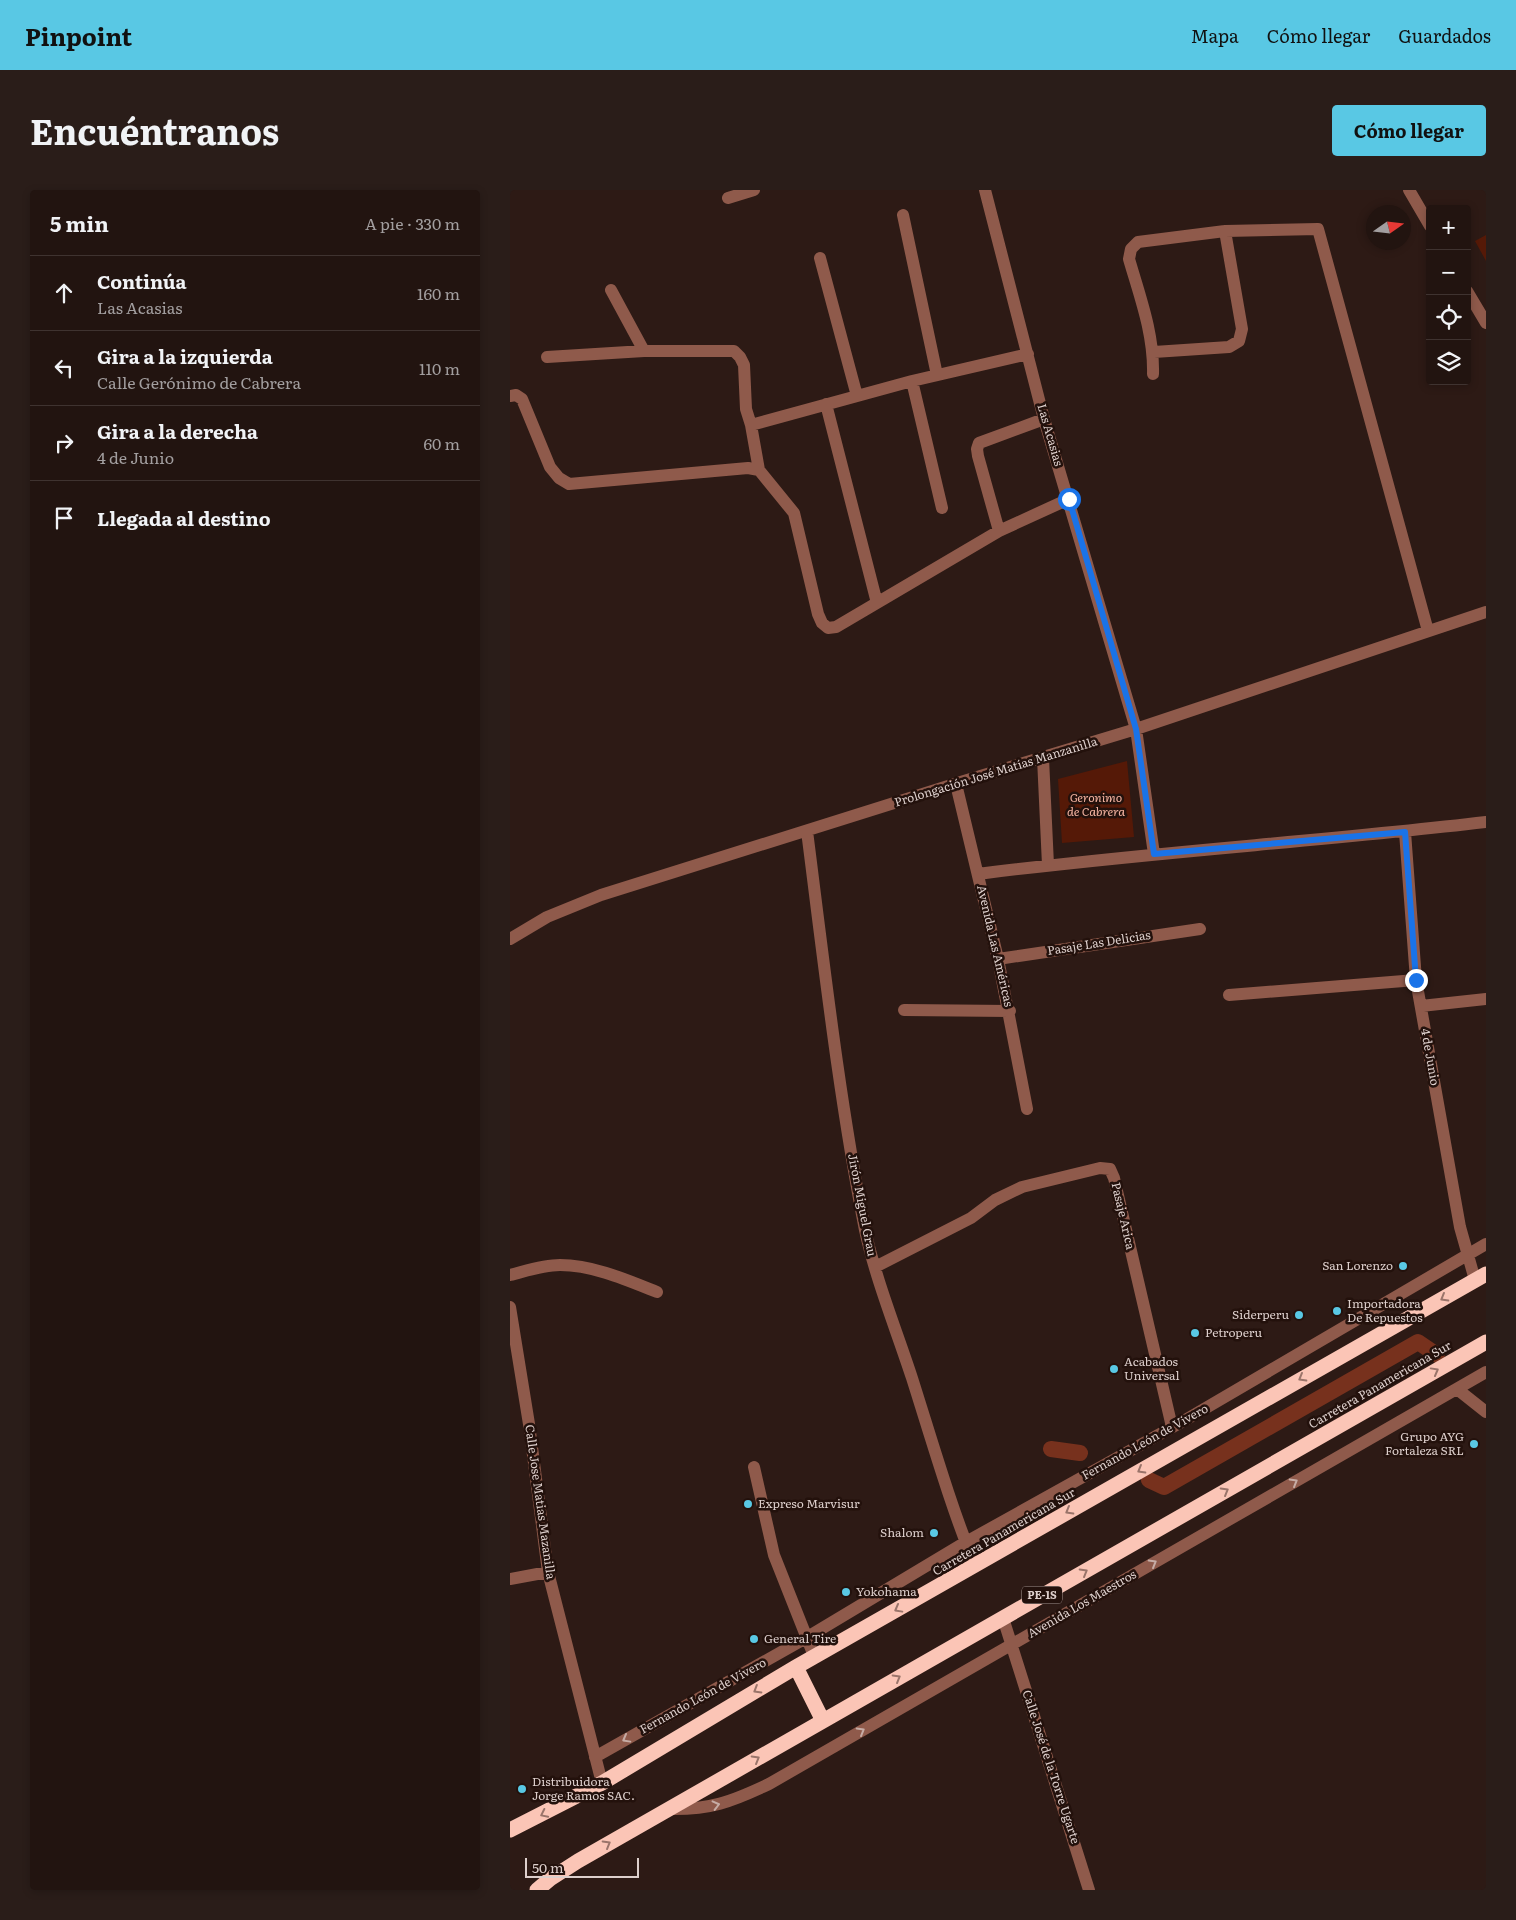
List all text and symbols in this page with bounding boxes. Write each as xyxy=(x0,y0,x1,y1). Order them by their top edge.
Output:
text: Pinpoint xyxy=(25,18,132,53)
text: Mapa xyxy=(1191,22,1239,49)
text: Cómo llegar xyxy=(1267,22,1370,49)
text: Guardados xyxy=(1398,22,1491,49)
text: Encuéntranos xyxy=(30,104,279,156)
button: Cómo llegar xyxy=(1332,105,1486,156)
north arrow xyxy=(1366,205,1411,250)
map controls xyxy=(1426,205,1471,385)
button: + xyxy=(1426,205,1471,250)
text: 5 min xyxy=(50,207,109,238)
text: A pie · 330 m xyxy=(365,211,460,235)
button: − xyxy=(1426,250,1471,295)
text: Continúa xyxy=(97,267,187,295)
icon: ahead xyxy=(50,279,78,307)
text: 160 m xyxy=(417,281,460,305)
text: Las Acasias xyxy=(97,295,182,319)
button: locate xyxy=(1426,295,1471,340)
button: layers xyxy=(1426,340,1471,385)
text: Gira a la izquierda xyxy=(97,342,273,370)
icon: left xyxy=(50,354,78,382)
text: 110 m xyxy=(419,356,460,380)
text: Calle Gerónimo de Cabrera xyxy=(97,370,301,394)
street label: Las Acasias xyxy=(1033,401,1069,469)
text: Gira a la derecha xyxy=(97,417,258,445)
icon: right xyxy=(50,429,78,457)
text: 60 m xyxy=(423,431,460,455)
text: 4 de Junio xyxy=(97,445,174,469)
route start xyxy=(1058,488,1081,511)
icon: arrive xyxy=(50,504,78,532)
text: Llegada al destino xyxy=(97,504,271,532)
street label: Prolongación José Matías Manzanilla xyxy=(892,731,1100,811)
park label: Geronimo de Cabrera xyxy=(1067,788,1125,820)
street label: Avenida Las Américas xyxy=(973,883,1019,1009)
street label: Pasaje Las Delicias xyxy=(1046,925,1152,959)
route end xyxy=(1405,969,1428,992)
street label: 4 de Junio xyxy=(1417,1027,1445,1087)
street label: Jirón Miguel Grau xyxy=(844,1152,882,1258)
street label: Pasaje Arica xyxy=(1108,1180,1141,1252)
place label: San Lorenzo xyxy=(1322,1256,1393,1274)
marker: San Lorenzo xyxy=(1397,1260,1409,1272)
one-way arrow xyxy=(1440,1292,1449,1302)
place label: Importadora De Repuestos xyxy=(1347,1294,1423,1326)
place label: Siderperu xyxy=(1232,1305,1289,1323)
marker: Importadora De Repuestos xyxy=(1331,1305,1343,1317)
marker: Siderperu xyxy=(1293,1309,1305,1321)
place label: Petroperu xyxy=(1205,1323,1263,1341)
marker: Petroperu xyxy=(1189,1327,1201,1339)
street label: Carretera Panamericana Sur xyxy=(1305,1336,1454,1432)
place label: Acabados Universal xyxy=(1124,1352,1180,1384)
marker: Acabados Universal xyxy=(1108,1363,1120,1375)
one-way arrow xyxy=(1430,1367,1439,1377)
one-way arrow xyxy=(1299,1372,1308,1382)
street label: Fernando León de Vivero xyxy=(1078,1399,1211,1483)
street label: Calle Jose Matias Mazanilla xyxy=(521,1423,561,1581)
place label: Grupo AYG Fortaleza SRL xyxy=(1385,1427,1464,1459)
marker: Grupo AYG Fortaleza SRL xyxy=(1468,1438,1480,1450)
one-way arrow xyxy=(1137,1464,1146,1474)
one-way arrow xyxy=(1289,1478,1298,1488)
street label: Carretera Panamericana Sur xyxy=(929,1483,1078,1579)
one-way arrow xyxy=(1219,1487,1228,1497)
place label: Expreso Marvisur xyxy=(758,1494,860,1512)
marker: Expreso Marvisur xyxy=(742,1498,754,1510)
one-way arrow xyxy=(1066,1505,1075,1515)
place label: Shalom xyxy=(880,1523,924,1541)
marker: Shalom xyxy=(928,1527,940,1539)
one-way arrow xyxy=(1148,1559,1157,1569)
street label: Avenida Los Maestros xyxy=(1024,1564,1140,1642)
one-way arrow xyxy=(1078,1568,1087,1578)
place label: Yokohama xyxy=(856,1582,917,1600)
marker: Yokohama xyxy=(840,1586,852,1598)
road number: PE-1S xyxy=(1022,1586,1062,1604)
one-way arrow xyxy=(894,1603,903,1613)
place label: General Tire xyxy=(764,1629,836,1647)
marker: General Tire xyxy=(748,1633,760,1645)
street label: Fernando León de Vivero xyxy=(636,1653,769,1737)
one-way arrow xyxy=(892,1675,901,1685)
one-way arrow xyxy=(753,1683,762,1693)
street label: Calle José de la Torre Ugarte xyxy=(1019,1687,1085,1846)
one-way arrow xyxy=(855,1728,864,1738)
one-way arrow xyxy=(623,1733,632,1743)
one-way arrow xyxy=(751,1755,760,1765)
place label: Distribuidora Jorge Ramos SAC. xyxy=(532,1772,635,1804)
marker: Distribuidora Jorge Ramos SAC. xyxy=(516,1783,528,1795)
one-way arrow xyxy=(712,1800,721,1811)
one-way arrow xyxy=(540,1807,549,1817)
one-way arrow xyxy=(602,1840,611,1850)
scale bar xyxy=(525,1855,639,1878)
text: 50 m xyxy=(532,1857,564,1877)

